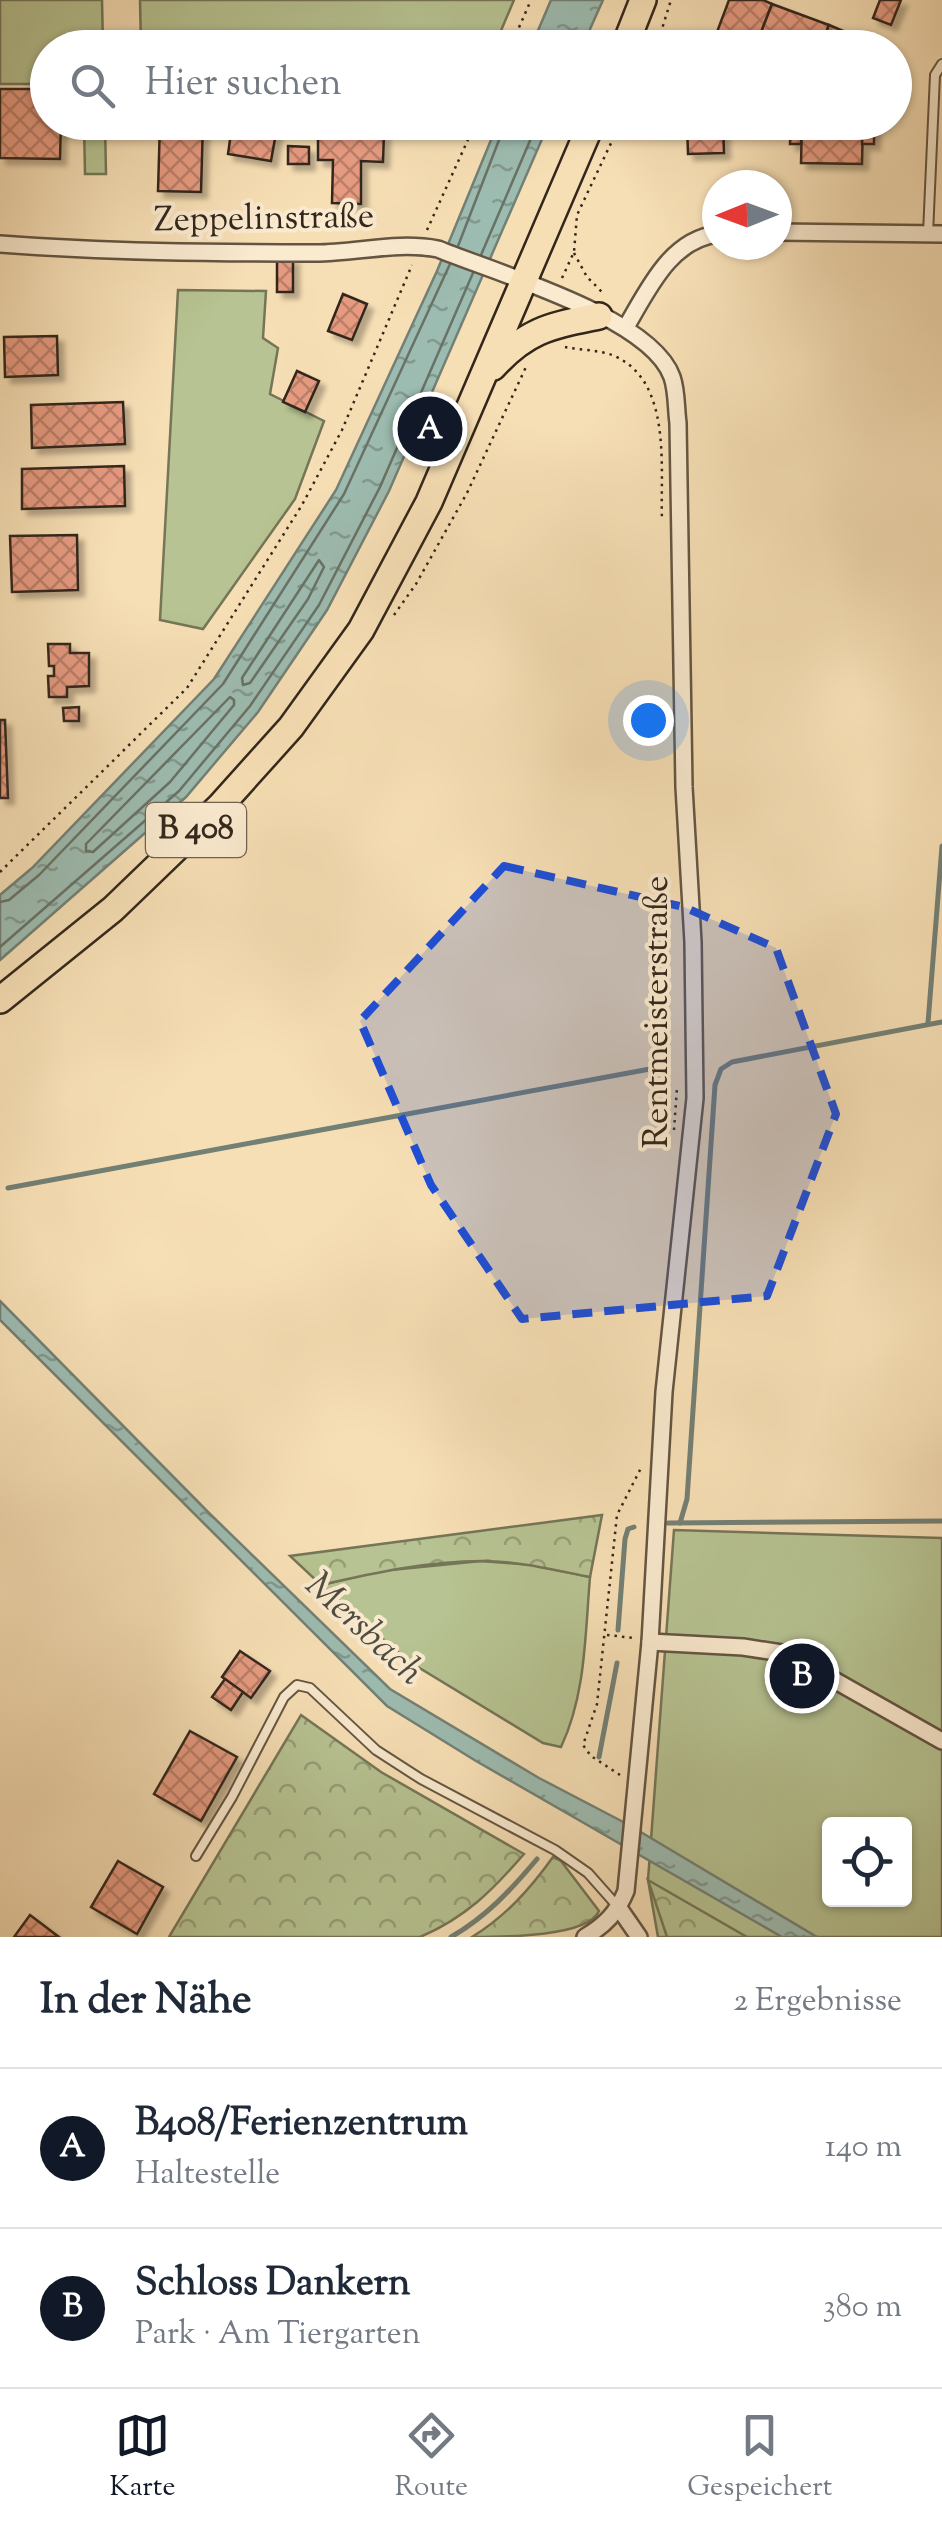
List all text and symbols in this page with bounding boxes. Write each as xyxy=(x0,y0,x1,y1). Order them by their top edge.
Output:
search box xyxy=(30,30,912,140)
icon: search xyxy=(65,58,120,113)
text: Hier suchen xyxy=(145,58,342,112)
north arrow xyxy=(702,170,792,260)
street label: Zeppelinstraße xyxy=(153,193,375,247)
pin: A xyxy=(398,392,462,466)
your location xyxy=(623,695,674,746)
road number: B 408 xyxy=(146,803,246,857)
street label: Rentmeisterstraße xyxy=(633,876,684,1148)
water label: Mersbach xyxy=(291,1561,435,1700)
pin: B xyxy=(770,1638,834,1714)
map controls xyxy=(822,1817,912,1907)
button: locate xyxy=(822,1817,912,1907)
text: In der Nähe xyxy=(40,1972,252,2032)
text: 2 Ergebnisse xyxy=(733,1979,902,2025)
text: B408/Ferienzentrum xyxy=(135,2098,468,2152)
text: A xyxy=(60,2125,85,2171)
text: 140 m xyxy=(825,2125,902,2171)
text: Haltestelle xyxy=(135,2152,280,2198)
text: Schloss Dankern xyxy=(135,2258,410,2312)
text: B xyxy=(62,2285,83,2331)
text: 380 m xyxy=(823,2285,902,2331)
text: Park · Am Tiergarten xyxy=(135,2312,421,2358)
tab: Karte xyxy=(110,2408,176,2508)
tab: Route xyxy=(395,2408,468,2508)
tab: Gespeichert xyxy=(687,2408,832,2508)

